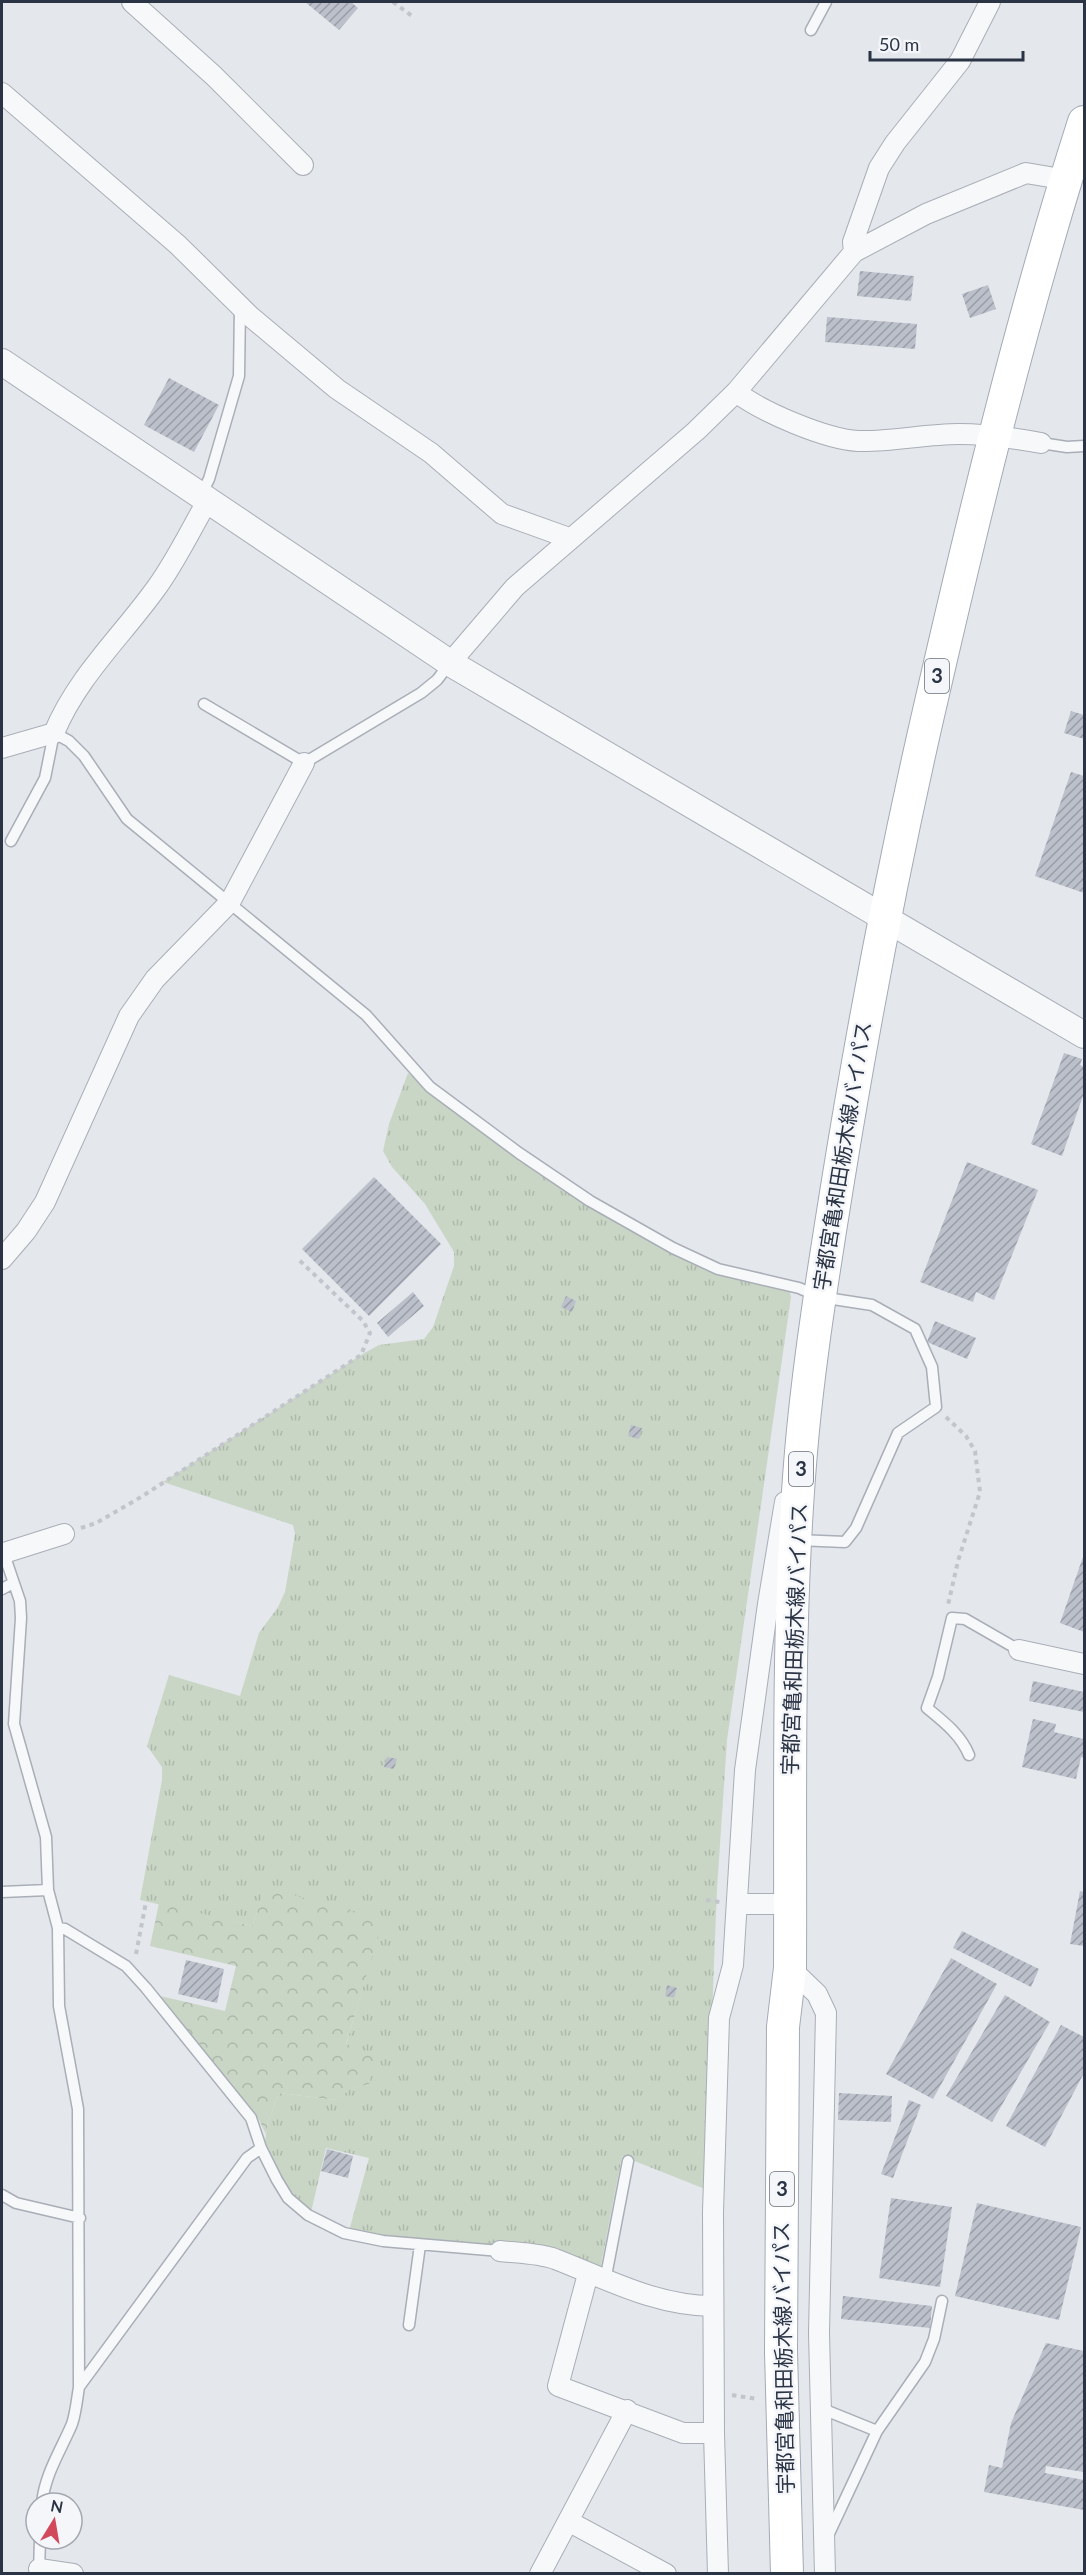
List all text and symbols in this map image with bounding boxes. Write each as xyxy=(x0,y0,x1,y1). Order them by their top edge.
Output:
scale bar xyxy=(870,24,1023,62)
text: 50 m xyxy=(879,33,919,55)
road number: 3 xyxy=(925,659,949,693)
street label: 宇都宮亀和田栃木線バイパス xyxy=(808,1019,875,1292)
road number: 3 xyxy=(789,1452,813,1486)
street label: 宇都宮亀和田栃木線バイパス xyxy=(776,1502,811,1776)
road number: 3 xyxy=(770,2172,794,2206)
street label: 宇都宮亀和田栃木線バイパス xyxy=(768,2222,797,2495)
north arrow xyxy=(24,2491,84,2551)
text: N xyxy=(49,2495,65,2516)

